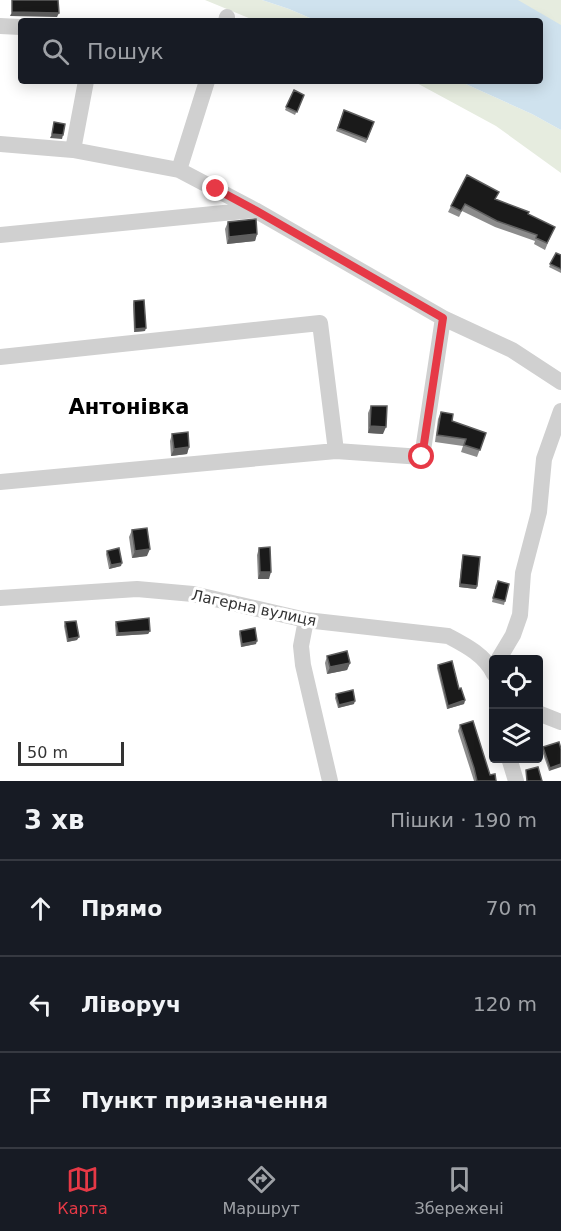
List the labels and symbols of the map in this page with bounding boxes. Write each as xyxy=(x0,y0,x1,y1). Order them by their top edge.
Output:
route end xyxy=(202,175,228,201)
district label: Антонівка xyxy=(69,395,189,419)
route start xyxy=(408,443,434,469)
street label: Лагерна вулиця xyxy=(190,586,318,630)
scale bar xyxy=(18,739,124,766)

